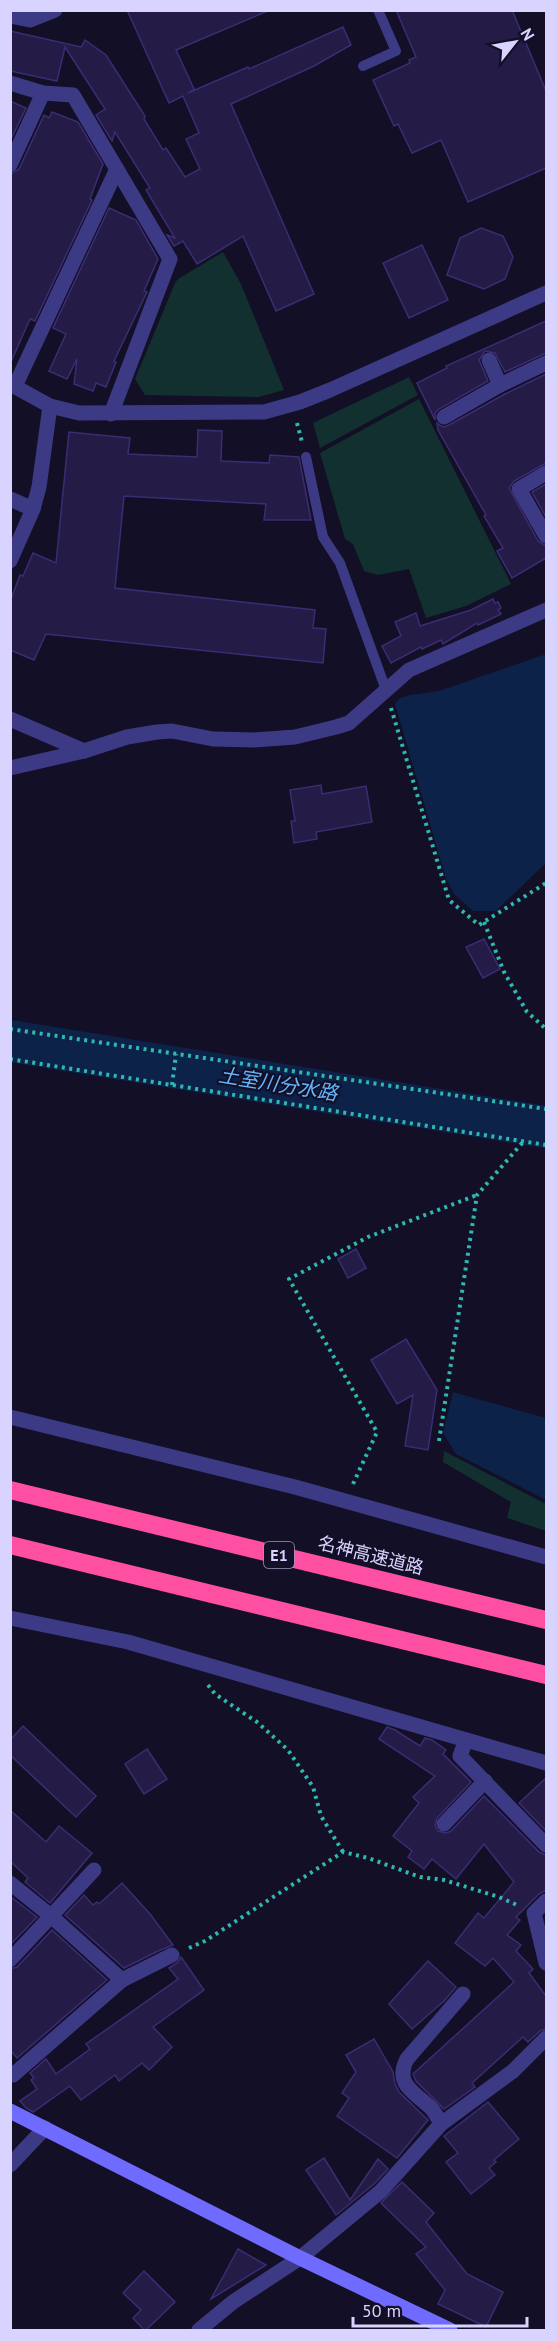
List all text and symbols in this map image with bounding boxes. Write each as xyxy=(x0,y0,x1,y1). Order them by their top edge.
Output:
north arrow xyxy=(485,12,545,72)
text: N xyxy=(517,25,539,44)
water label: 土室川分水路 xyxy=(217,1062,341,1107)
street label: 名神高速道路 xyxy=(316,1531,426,1579)
road number: E1 xyxy=(264,1542,294,1568)
scale bar xyxy=(353,2290,527,2328)
text: 50 m xyxy=(362,2299,401,2322)

